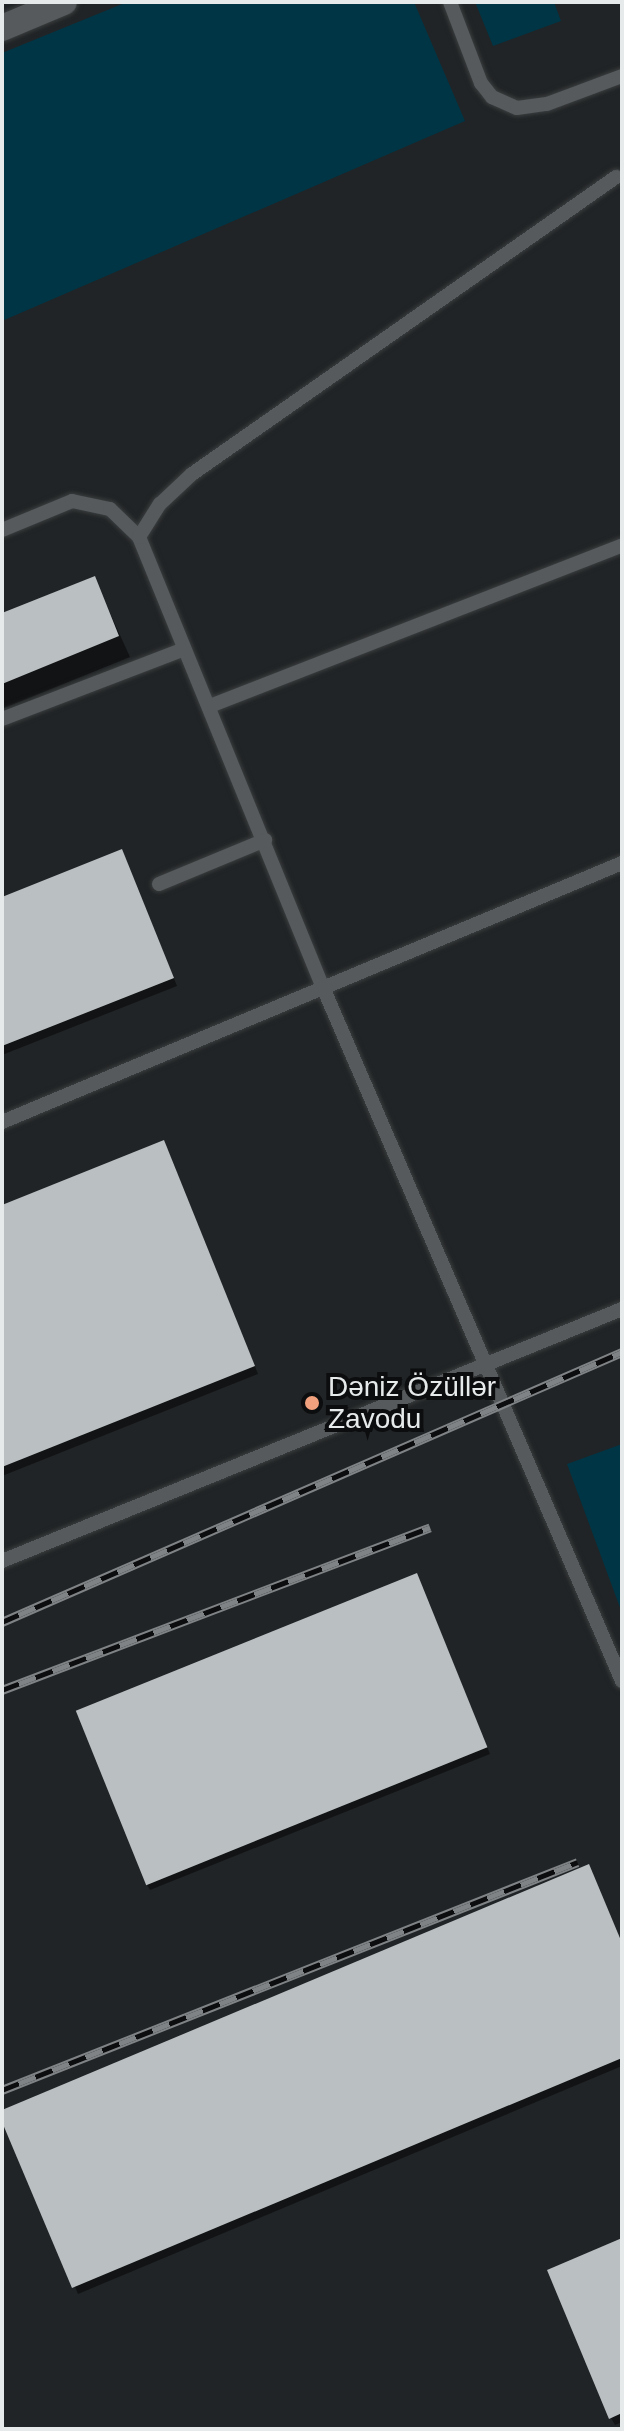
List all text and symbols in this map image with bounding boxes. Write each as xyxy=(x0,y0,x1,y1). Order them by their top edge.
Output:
place label: Dəniz Özüllər Zavodu xyxy=(328,1370,496,1436)
marker: Dəniz Özüllər Zavodu xyxy=(303,1394,321,1412)

